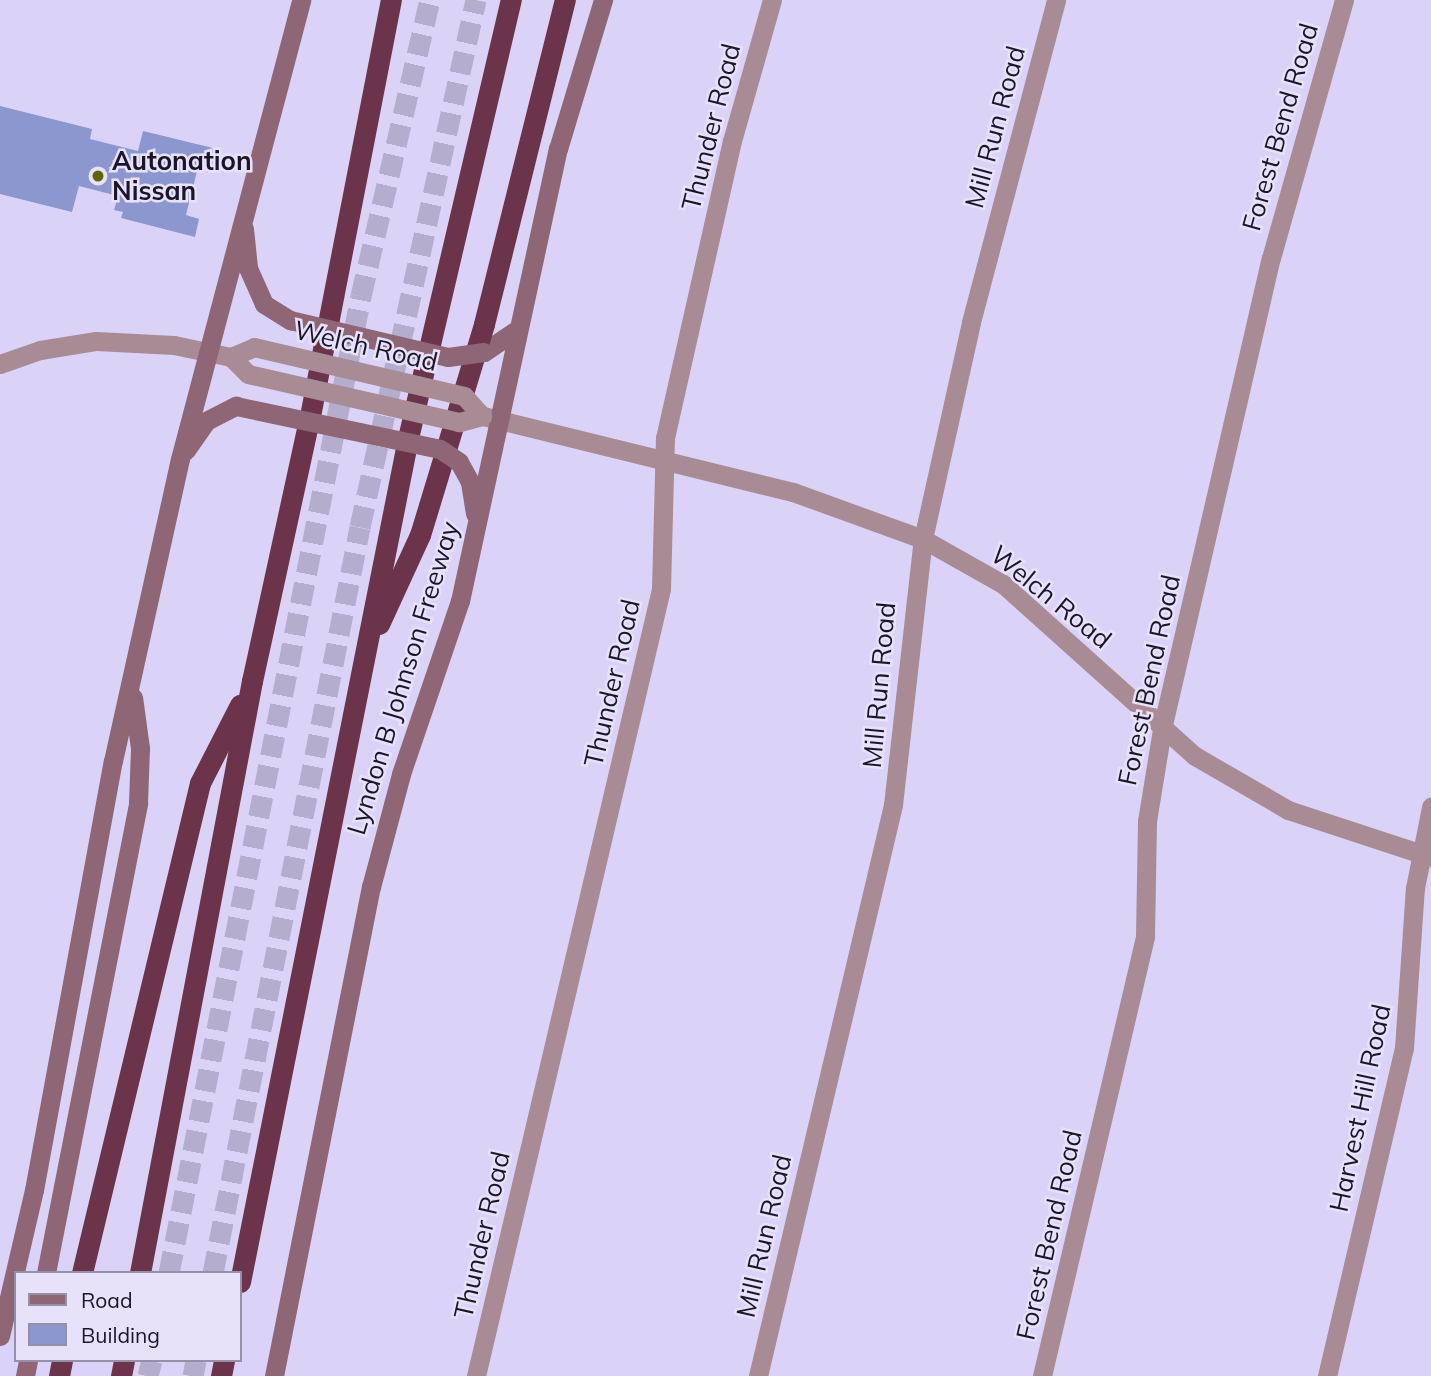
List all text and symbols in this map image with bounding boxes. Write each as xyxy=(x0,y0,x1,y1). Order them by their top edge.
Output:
street label: Forest Bend Road xyxy=(1235,20,1325,234)
street label: Thunder Road xyxy=(675,40,747,214)
street label: Mill Run Road xyxy=(958,43,1032,211)
place label: Autonation Nissan xyxy=(112,145,252,206)
marker: Autonation Nissan xyxy=(90,168,106,184)
street label: Welch Road xyxy=(291,314,441,378)
street label: Lyndon B Johnson Freeway xyxy=(340,518,466,838)
street label: Welch Road xyxy=(984,539,1118,655)
street label: Forest Bend Road xyxy=(1111,572,1187,788)
street label: Thunder Road xyxy=(578,596,646,770)
street label: Mill Run Road xyxy=(856,601,902,769)
street label: Harvest Hill Road xyxy=(1323,1001,1397,1215)
street label: Forest Bend Road xyxy=(1010,1127,1088,1343)
street label: Thunder Road xyxy=(448,1148,516,1322)
street label: Mill Run Road xyxy=(730,1151,798,1321)
legend xyxy=(14,1271,242,1362)
text: Road xyxy=(81,1287,132,1313)
text: Building xyxy=(81,1322,160,1348)

